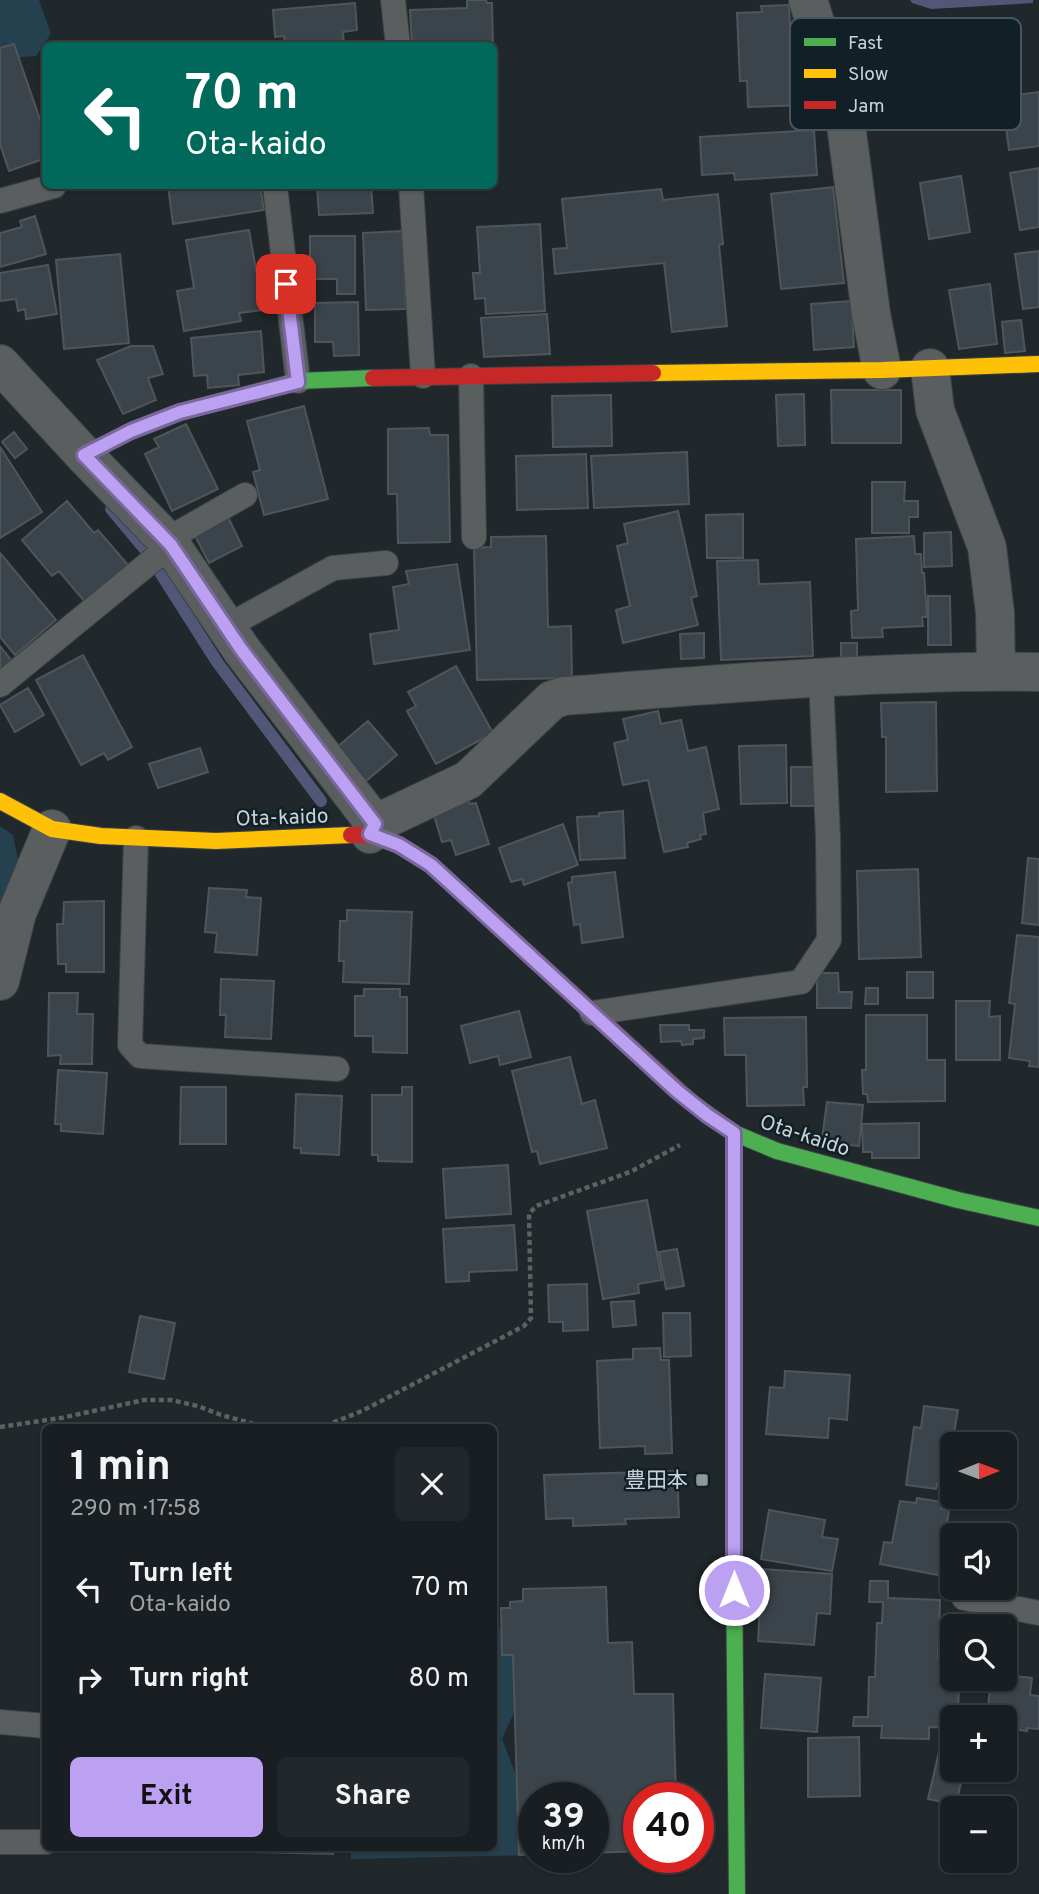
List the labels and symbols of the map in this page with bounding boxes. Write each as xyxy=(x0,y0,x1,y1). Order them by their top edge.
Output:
legend xyxy=(790,18,1021,130)
text: Fast xyxy=(848,32,883,56)
text: Slow xyxy=(848,63,888,87)
text: Jam xyxy=(848,95,885,119)
pin xyxy=(256,254,316,314)
street label: Ota-kaido xyxy=(235,803,329,834)
street label: Ota-kaido xyxy=(756,1109,853,1164)
north arrow xyxy=(940,1432,1017,1508)
place label: 豊田本 xyxy=(625,1468,688,1495)
marker: 豊田本 xyxy=(694,1472,710,1488)
position arrow xyxy=(697,1553,771,1627)
speed limit sign: 40 xyxy=(623,1782,714,1873)

